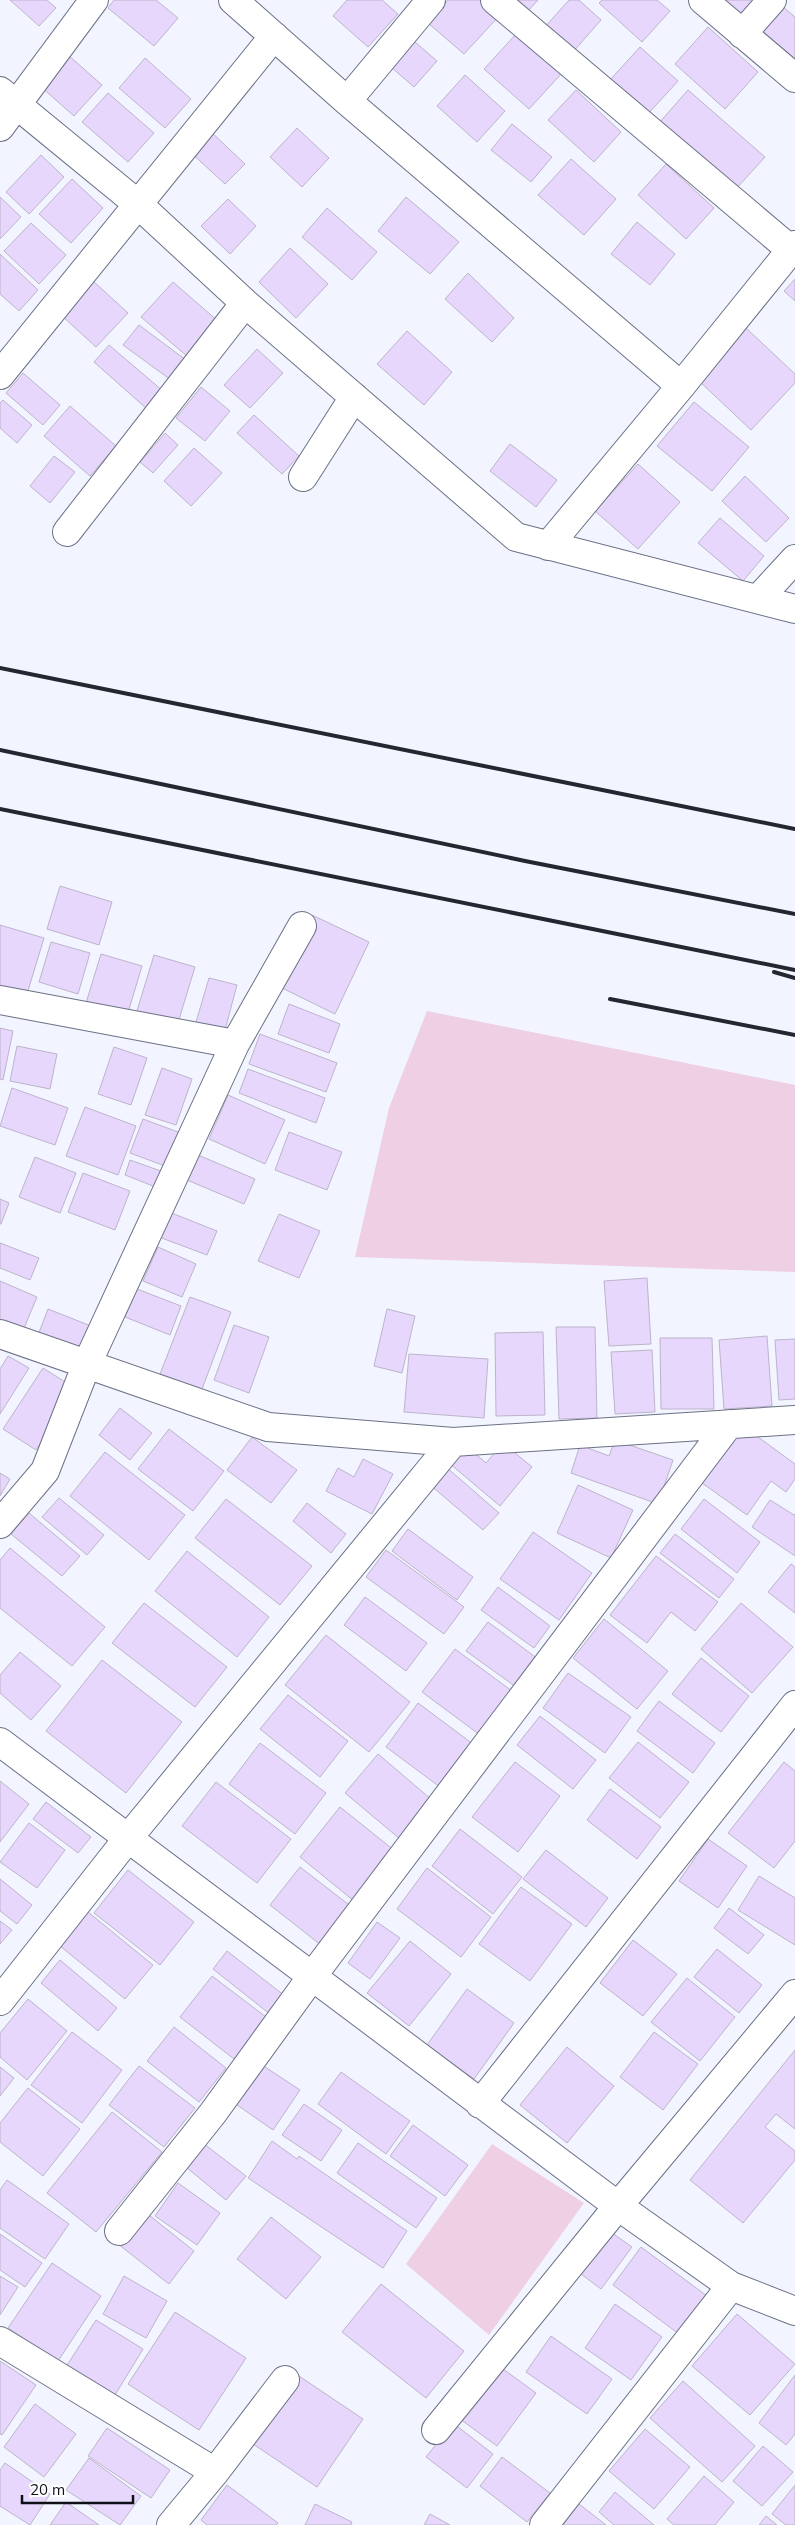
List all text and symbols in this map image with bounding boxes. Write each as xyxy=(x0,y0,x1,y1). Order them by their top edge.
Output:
scale bar xyxy=(22,2472,134,2504)
text: 20 m xyxy=(30,2480,65,2499)

